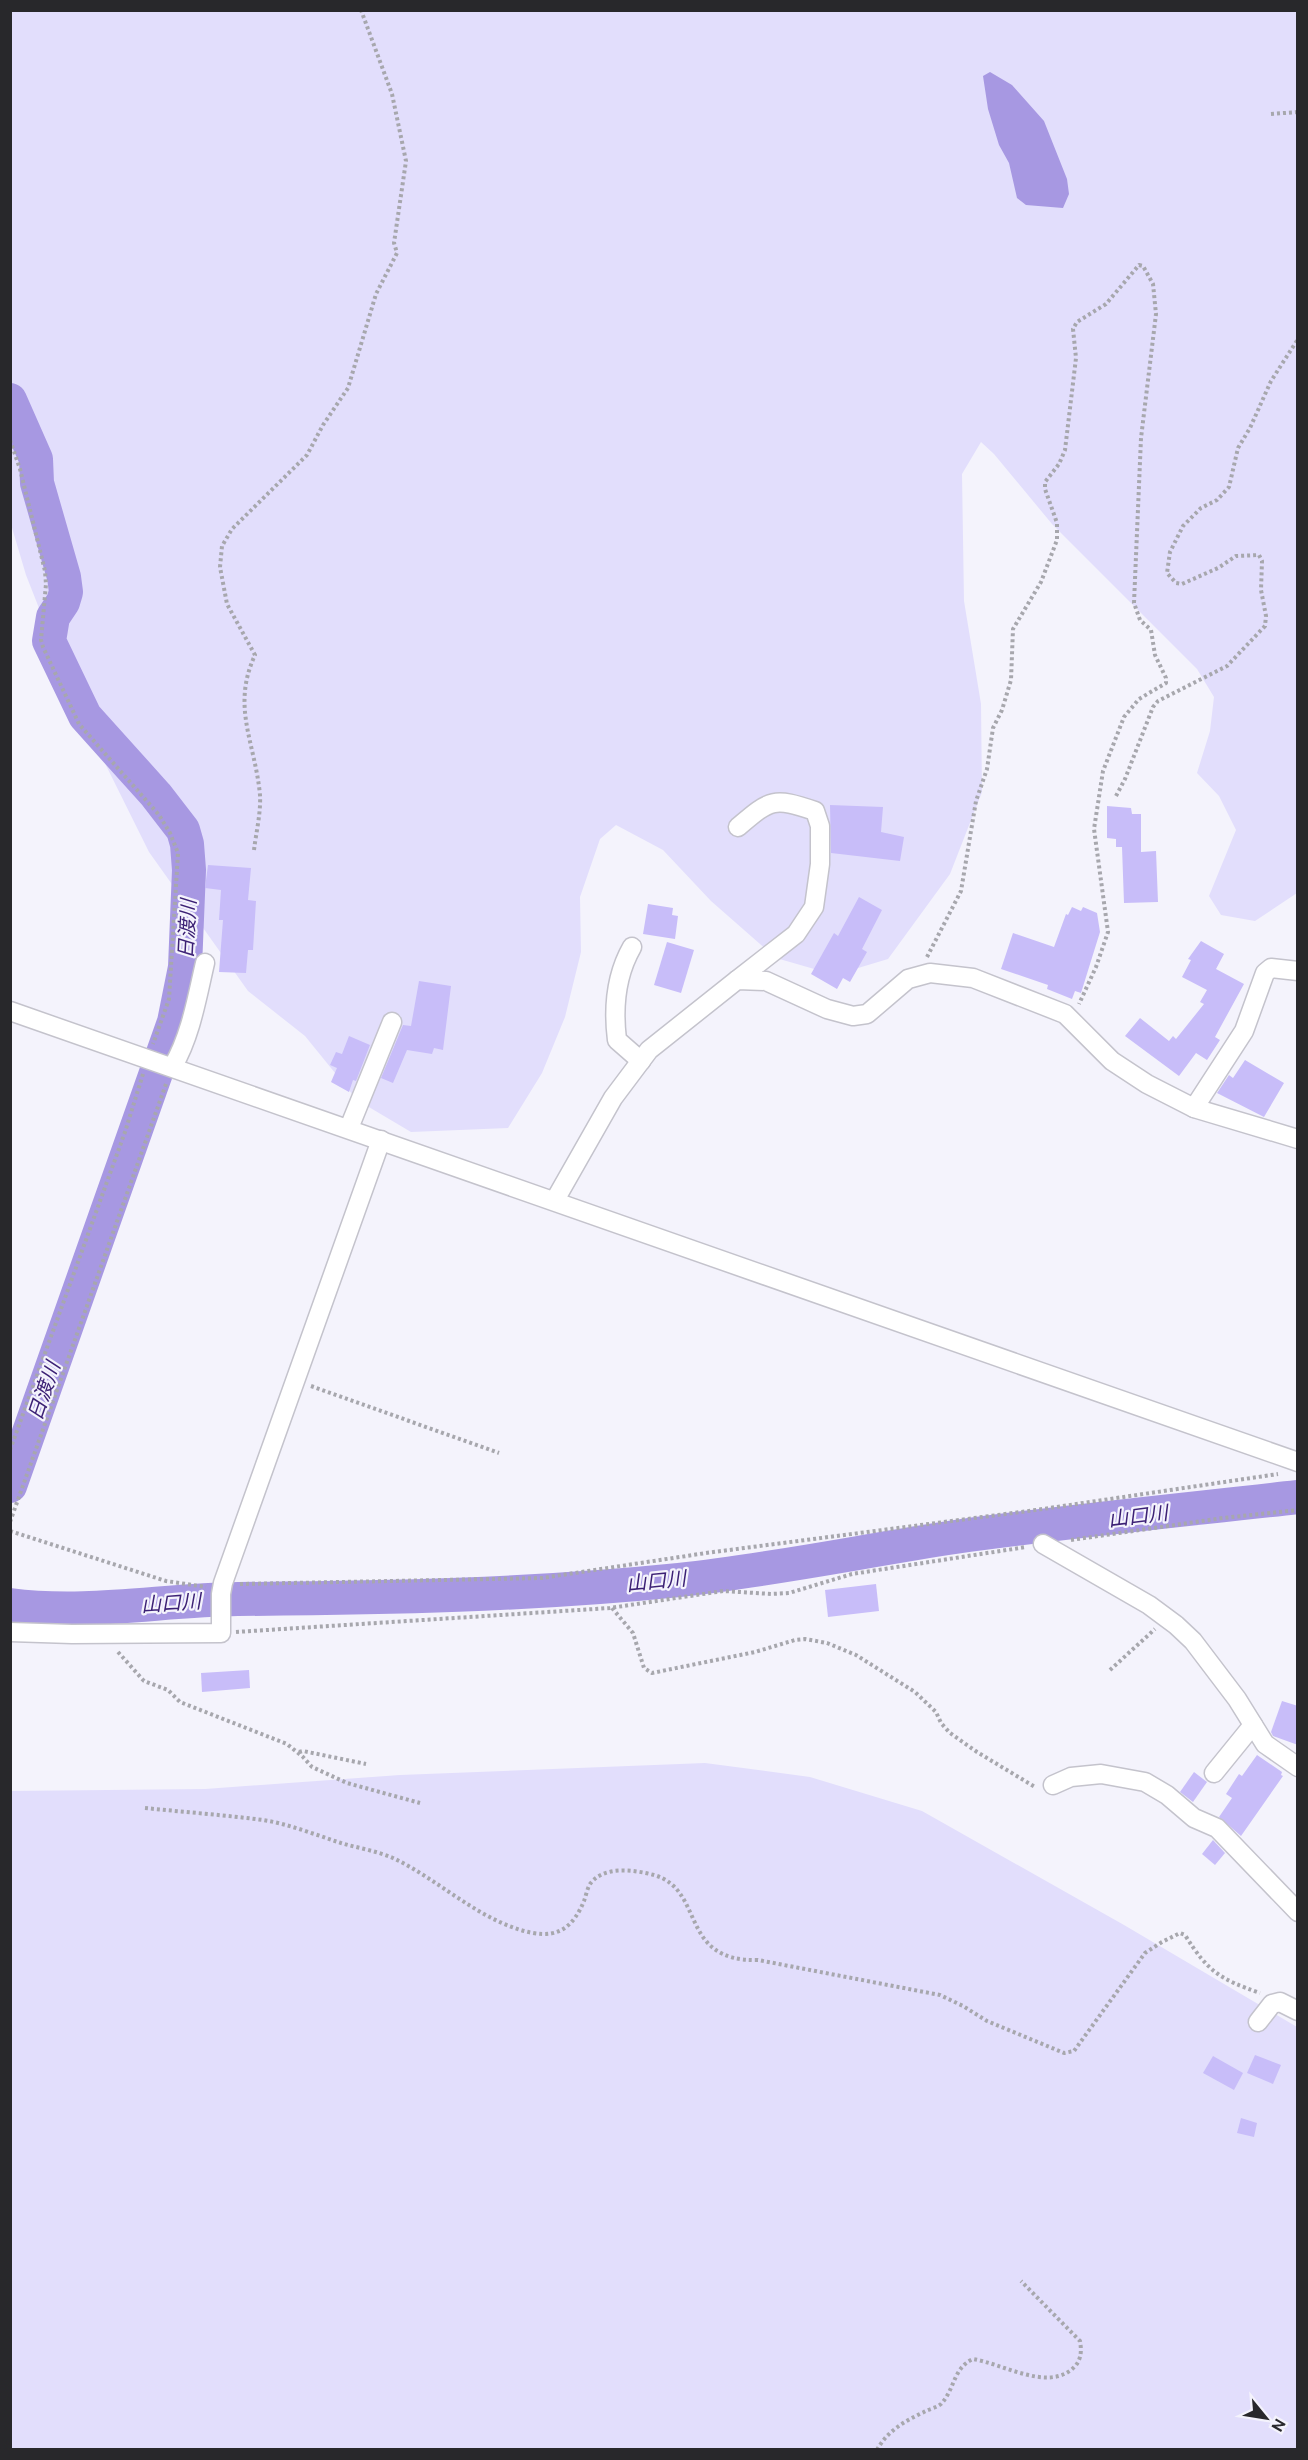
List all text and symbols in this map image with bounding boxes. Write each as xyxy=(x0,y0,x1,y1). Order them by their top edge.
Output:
water label: 日渡川 xyxy=(173,896,200,960)
water label: 日渡川 xyxy=(23,1357,65,1423)
water label: 山口川 xyxy=(1107,1500,1171,1531)
water label: 山口川 xyxy=(625,1566,689,1595)
water label: 山口川 xyxy=(140,1589,204,1616)
north arrow xyxy=(1236,2388,1296,2448)
text: N xyxy=(1268,2416,1290,2435)

